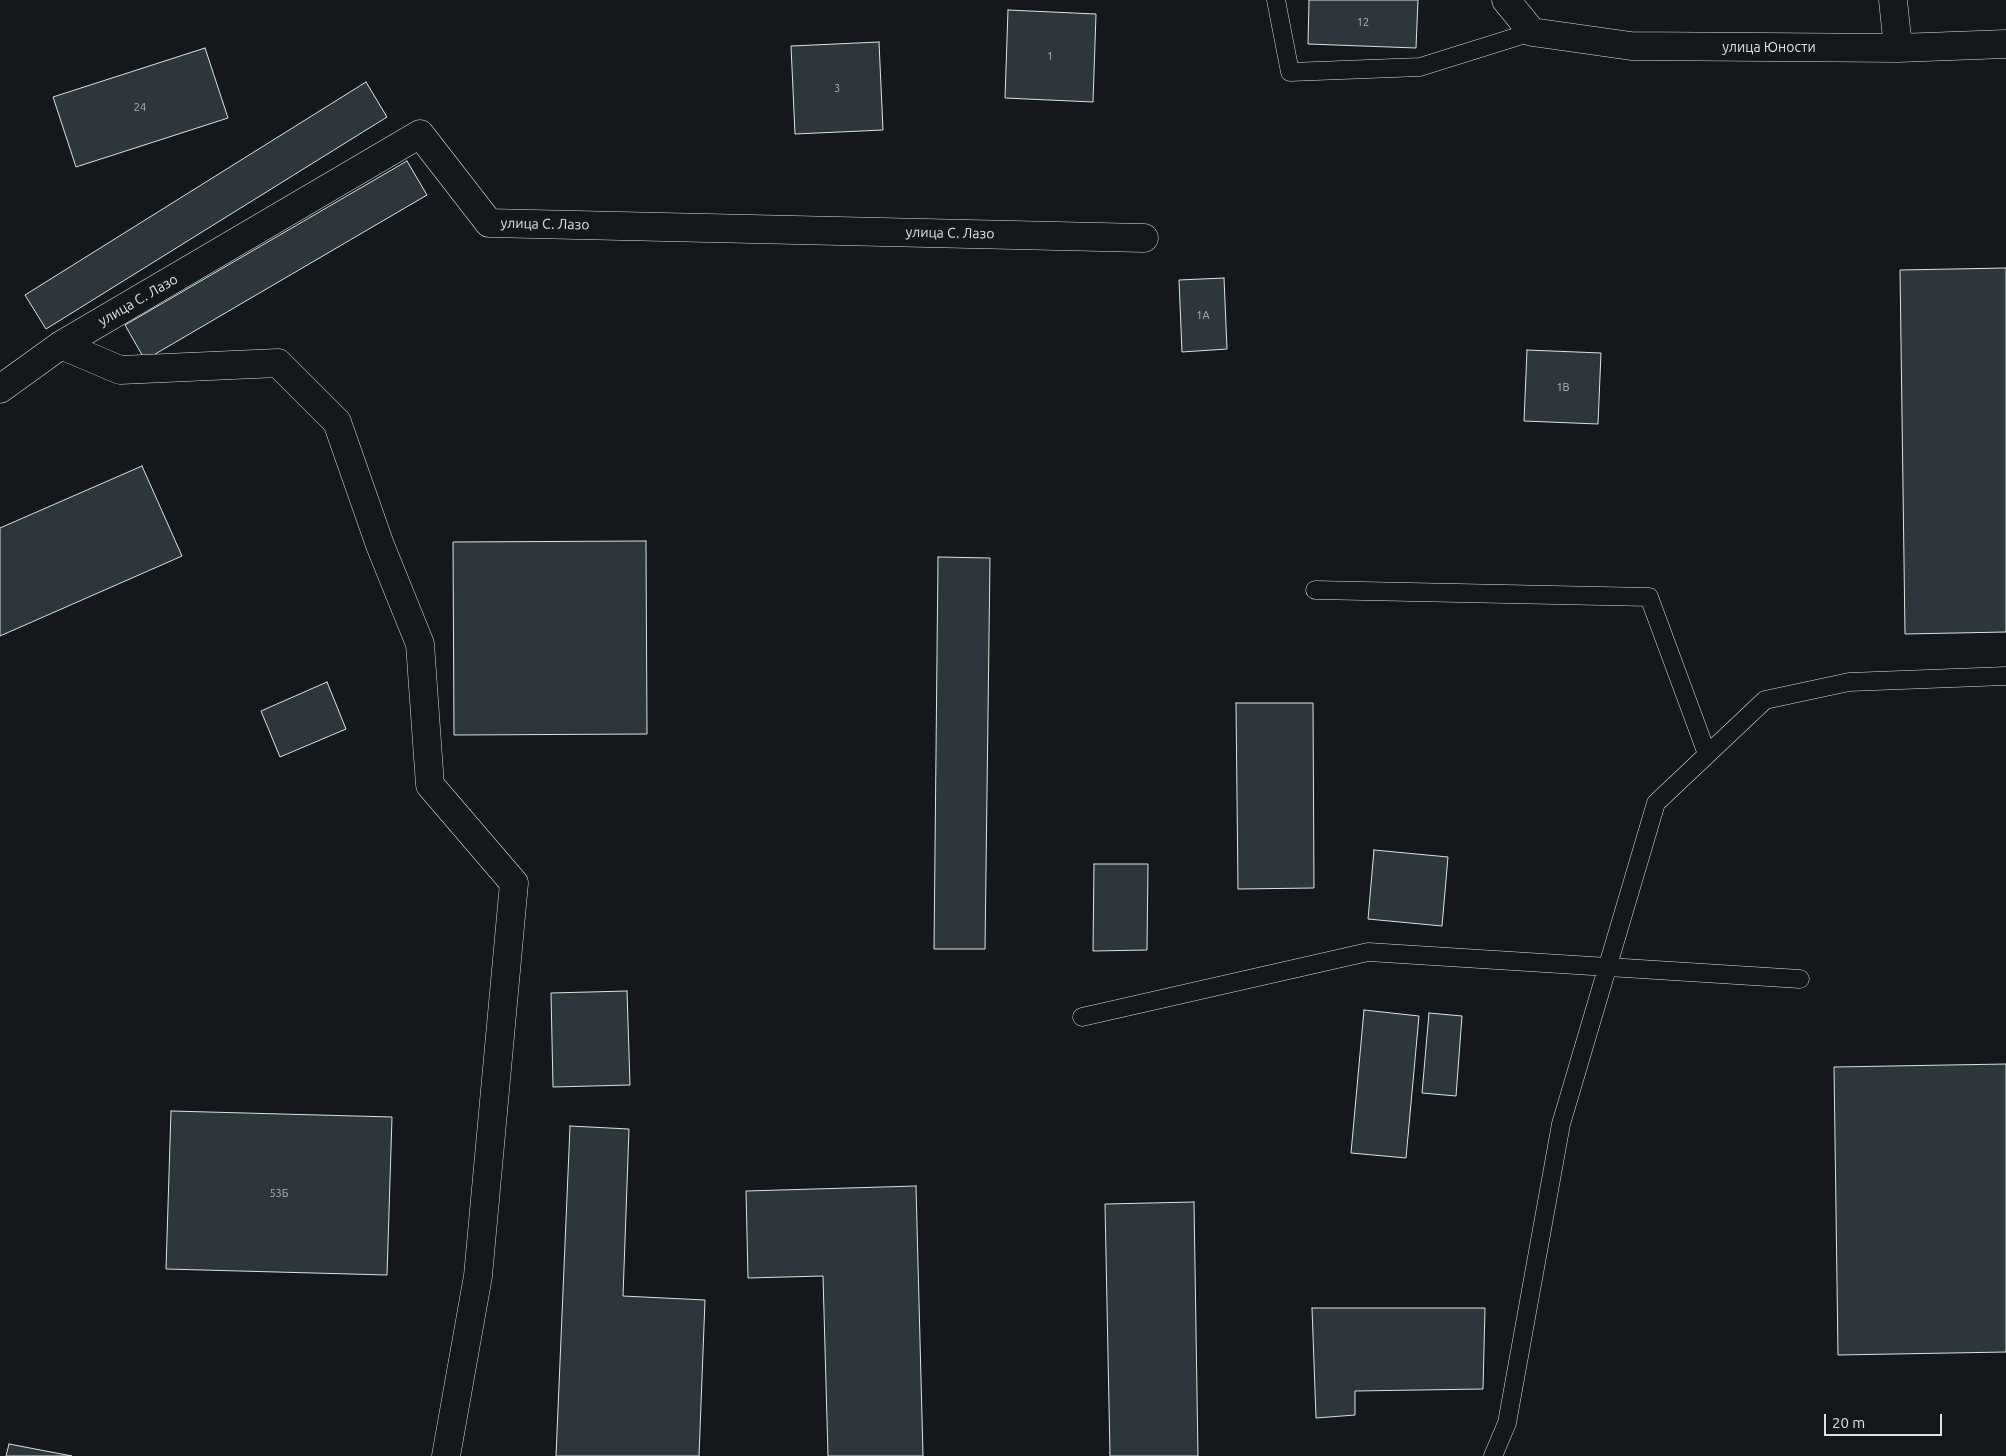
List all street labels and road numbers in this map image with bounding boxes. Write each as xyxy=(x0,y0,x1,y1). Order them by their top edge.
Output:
street label: улица Юности xyxy=(1722,39,1816,55)
street label: улица С. Лазо xyxy=(500,215,590,233)
street label: улица С. Лазо xyxy=(905,224,995,242)
street label: улица С. Лазо xyxy=(95,271,181,329)

